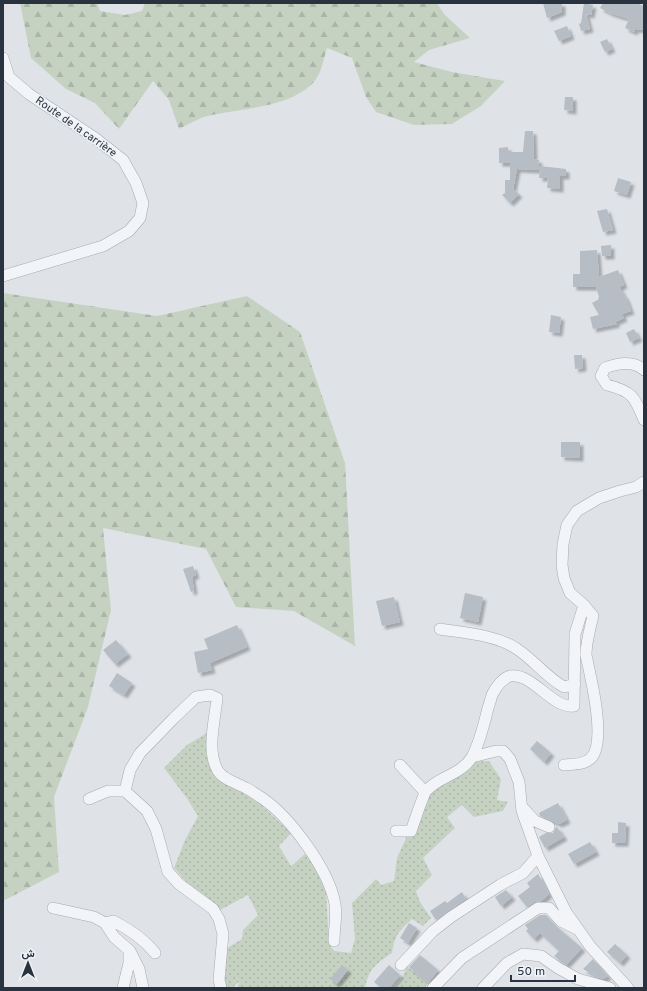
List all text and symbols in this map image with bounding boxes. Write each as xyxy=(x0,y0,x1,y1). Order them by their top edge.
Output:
street label: Route de la carrière xyxy=(33,94,120,160)
north arrow xyxy=(8,943,48,983)
text: ش xyxy=(21,947,35,961)
scale bar xyxy=(511,957,575,983)
text: 50 m xyxy=(517,964,545,980)

